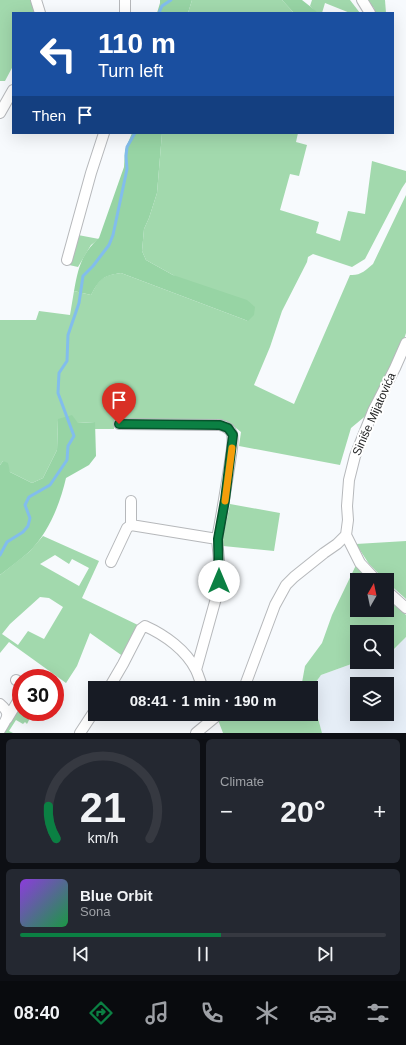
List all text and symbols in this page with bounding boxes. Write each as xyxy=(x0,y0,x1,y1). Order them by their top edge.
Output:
icon: left xyxy=(32,28,84,80)
text: 110 m xyxy=(98,28,176,59)
text: Turn left xyxy=(98,61,163,81)
icon: arrive xyxy=(74,104,96,126)
text: Then xyxy=(32,107,66,124)
street label: Siniše Mijatovića xyxy=(349,370,399,458)
pin xyxy=(102,383,136,424)
icon: arrive xyxy=(108,389,130,411)
position arrow xyxy=(198,560,240,602)
north arrow xyxy=(350,573,394,617)
map controls xyxy=(350,573,394,721)
button: search xyxy=(350,625,394,669)
speed limit sign: 30 xyxy=(12,669,64,721)
button: layers xyxy=(350,677,394,721)
text: 08:41 · 1 min · 190 m xyxy=(130,692,276,709)
text: Climate xyxy=(220,774,264,789)
text: 21 xyxy=(80,784,126,831)
text: 20° xyxy=(280,795,326,828)
text: − xyxy=(220,799,233,824)
text: + xyxy=(373,799,386,824)
text: km/h xyxy=(88,830,119,846)
text: Blue Orbit xyxy=(80,887,153,904)
text: Sona xyxy=(80,904,110,919)
icon: previous xyxy=(70,943,92,965)
icon: pause xyxy=(192,943,214,965)
icon: next xyxy=(314,943,336,965)
icon: directions xyxy=(87,999,115,1027)
icon: music xyxy=(143,999,171,1027)
icon: phone xyxy=(198,999,226,1027)
icon: climate xyxy=(253,999,281,1027)
icon: car xyxy=(309,999,337,1027)
icon: filters xyxy=(364,999,392,1027)
text: 08:40 xyxy=(14,1003,60,1023)

